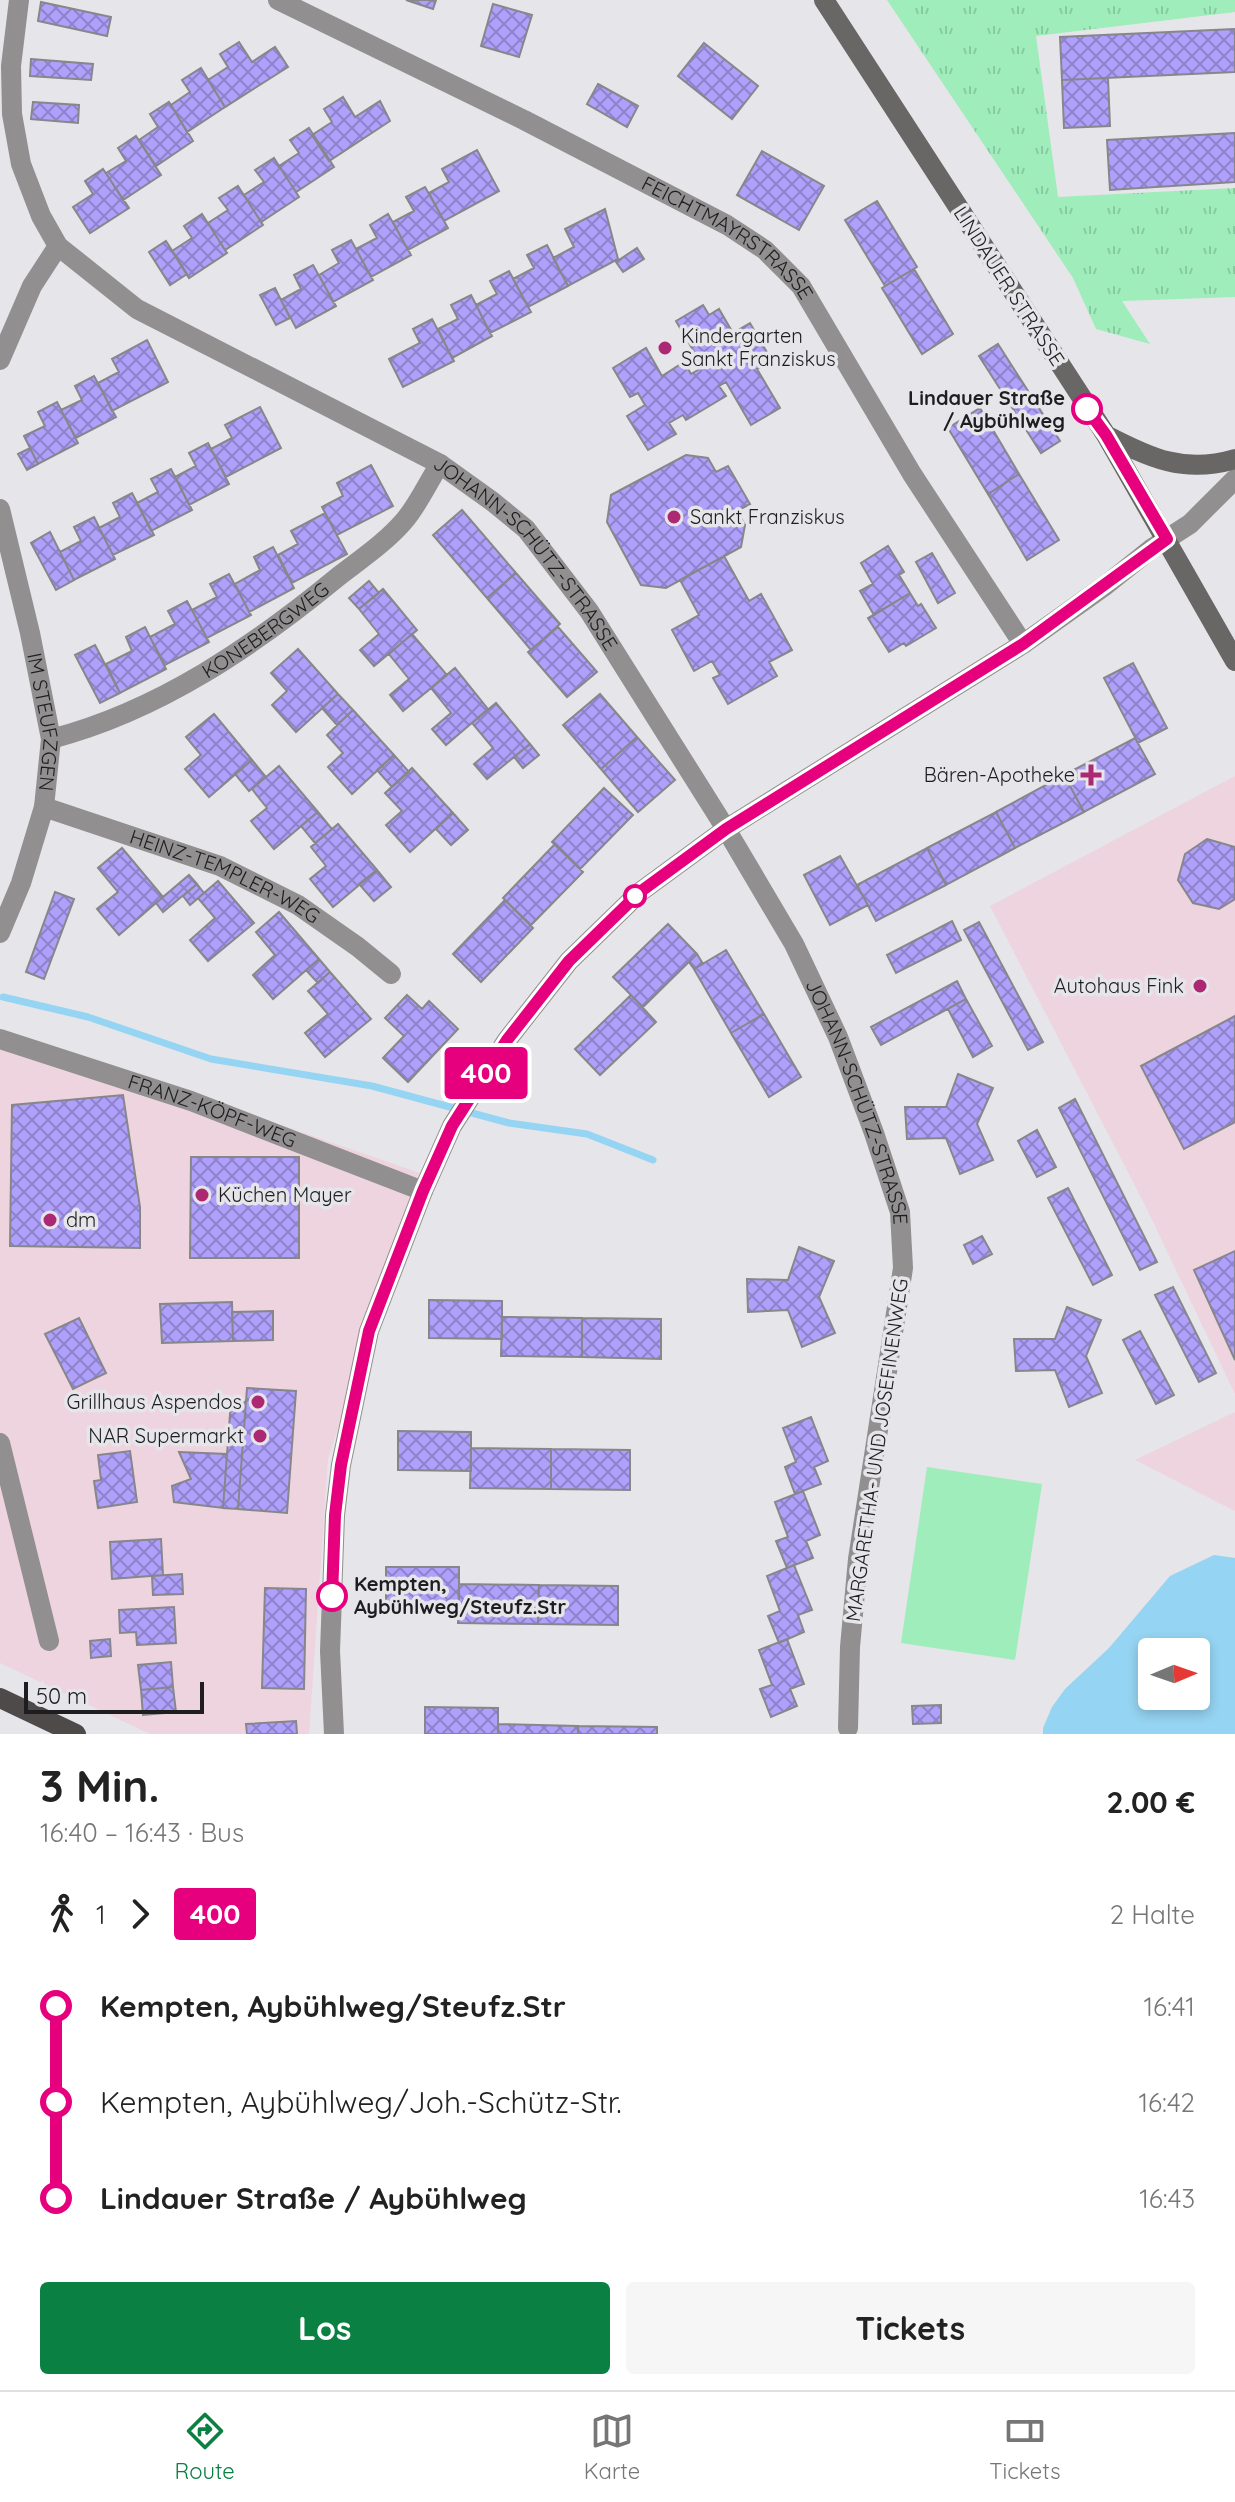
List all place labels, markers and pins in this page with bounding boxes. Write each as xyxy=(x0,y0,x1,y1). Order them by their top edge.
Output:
place label: Kindergarten Sankt Franziskus xyxy=(681,323,836,371)
marker: Kindergarten Sankt Franziskus xyxy=(656,339,674,357)
place label: Lindauer Straße / Aybühlweg xyxy=(908,385,1065,433)
marker: Lindauer Straße / Aybühlweg xyxy=(1072,394,1102,424)
place label: Sankt Franziskus xyxy=(690,504,845,529)
marker: Sankt Franziskus xyxy=(665,508,683,526)
place label: Bären-Apotheke xyxy=(924,762,1075,787)
marker: Bären-Apotheke xyxy=(1082,766,1100,784)
unlabelled marker xyxy=(624,885,646,907)
place label: Autohaus Fink xyxy=(1054,973,1184,998)
marker: Autohaus Fink xyxy=(1191,977,1209,995)
place label: Küchen Mayer xyxy=(218,1182,352,1207)
marker: Küchen Mayer xyxy=(193,1186,211,1204)
place label: dm xyxy=(66,1207,96,1232)
marker: dm xyxy=(41,1211,59,1229)
place label: Grillhaus Aspendos xyxy=(67,1389,242,1414)
marker: Grillhaus Aspendos xyxy=(249,1393,267,1411)
place label: NAR Supermarkt xyxy=(88,1423,244,1448)
marker: NAR Supermarkt xyxy=(251,1427,269,1445)
place label: Kempten, Aybühlweg/Steufz.Str xyxy=(354,1571,566,1619)
marker: Kempten, Aybühlweg/Steufz.Str xyxy=(317,1581,347,1611)

